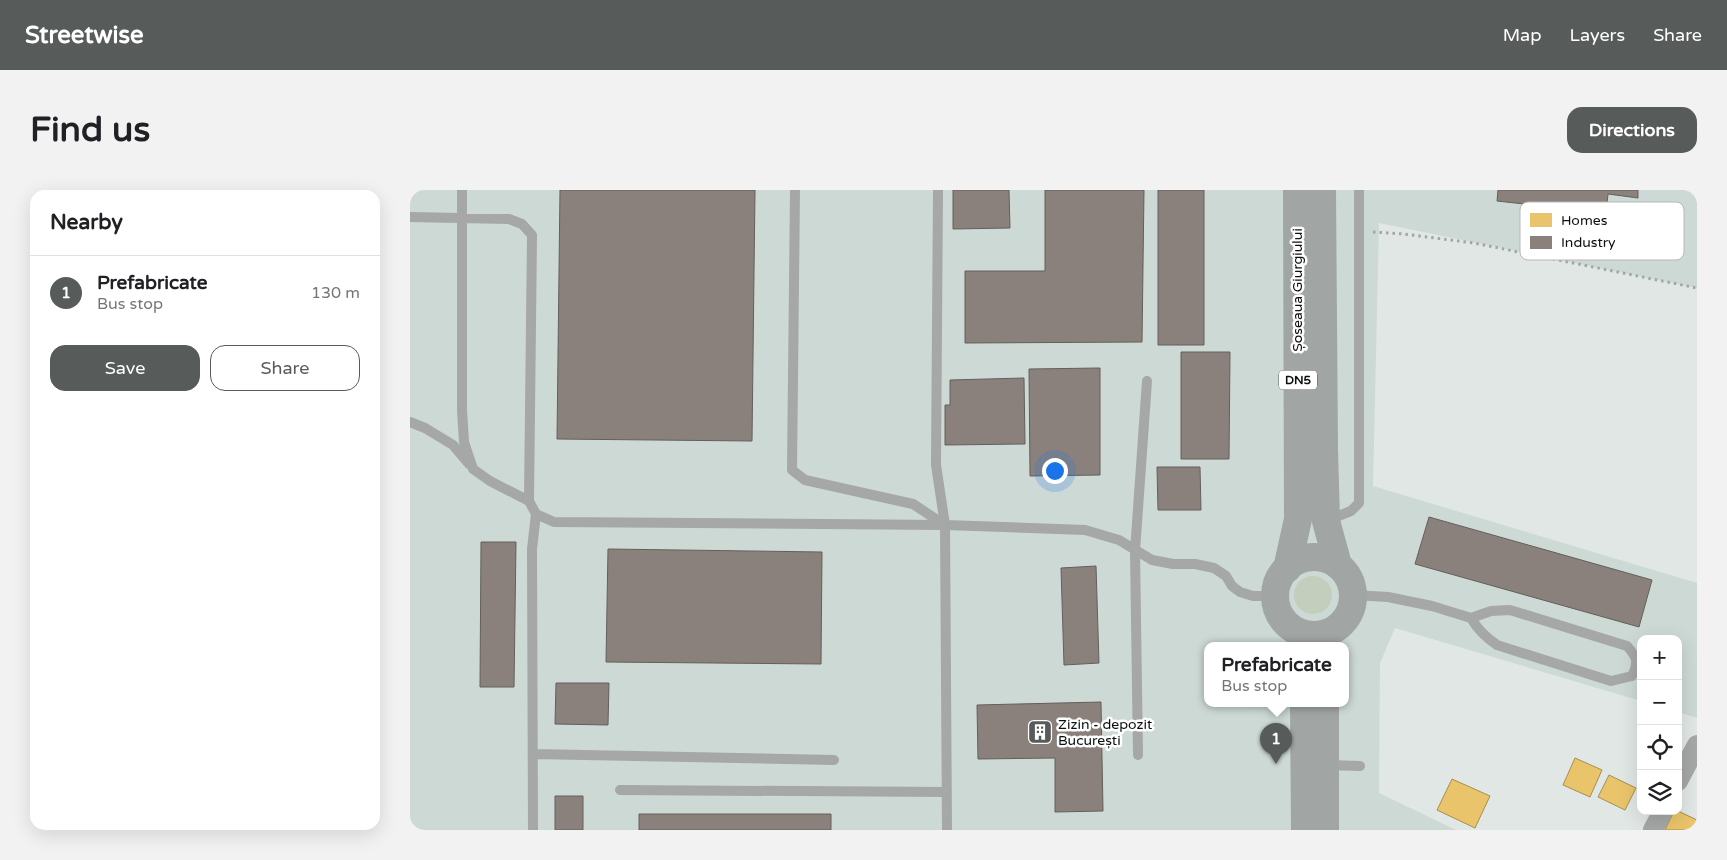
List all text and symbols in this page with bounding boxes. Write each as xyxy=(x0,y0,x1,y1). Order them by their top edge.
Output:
text: Streetwise xyxy=(25,21,144,50)
text: Map xyxy=(1503,24,1542,46)
text: Layers xyxy=(1570,24,1625,46)
text: Share xyxy=(1653,24,1702,46)
button: Directions xyxy=(1567,107,1697,153)
text: Find us xyxy=(30,109,150,151)
legend xyxy=(1520,202,1684,260)
text: Nearby xyxy=(50,210,123,235)
text: Homes xyxy=(1561,212,1608,229)
street label: Șoseaua Giurgiului xyxy=(1289,228,1306,352)
text: Industry xyxy=(1561,234,1616,251)
text: Prefabricate xyxy=(97,272,207,294)
text: 1 xyxy=(61,283,71,303)
text: 130 m xyxy=(311,283,360,303)
text: Bus stop xyxy=(97,294,163,314)
button: Save xyxy=(50,345,200,391)
button: Share xyxy=(210,345,360,391)
road number: DN5 xyxy=(1279,370,1317,390)
your location xyxy=(1042,458,1068,484)
map controls xyxy=(1637,635,1682,815)
button: + xyxy=(1637,635,1682,680)
popup xyxy=(1204,642,1349,707)
text: Prefabricate xyxy=(1221,654,1332,676)
text: Bus stop xyxy=(1221,676,1287,696)
button: − xyxy=(1637,680,1682,725)
place label: Zizin - depozit București xyxy=(1058,716,1153,749)
building icon: Zizin - depozit București xyxy=(1027,719,1053,745)
pin: 1 xyxy=(1260,723,1292,764)
button: locate xyxy=(1637,725,1682,770)
button: layers xyxy=(1637,770,1682,815)

